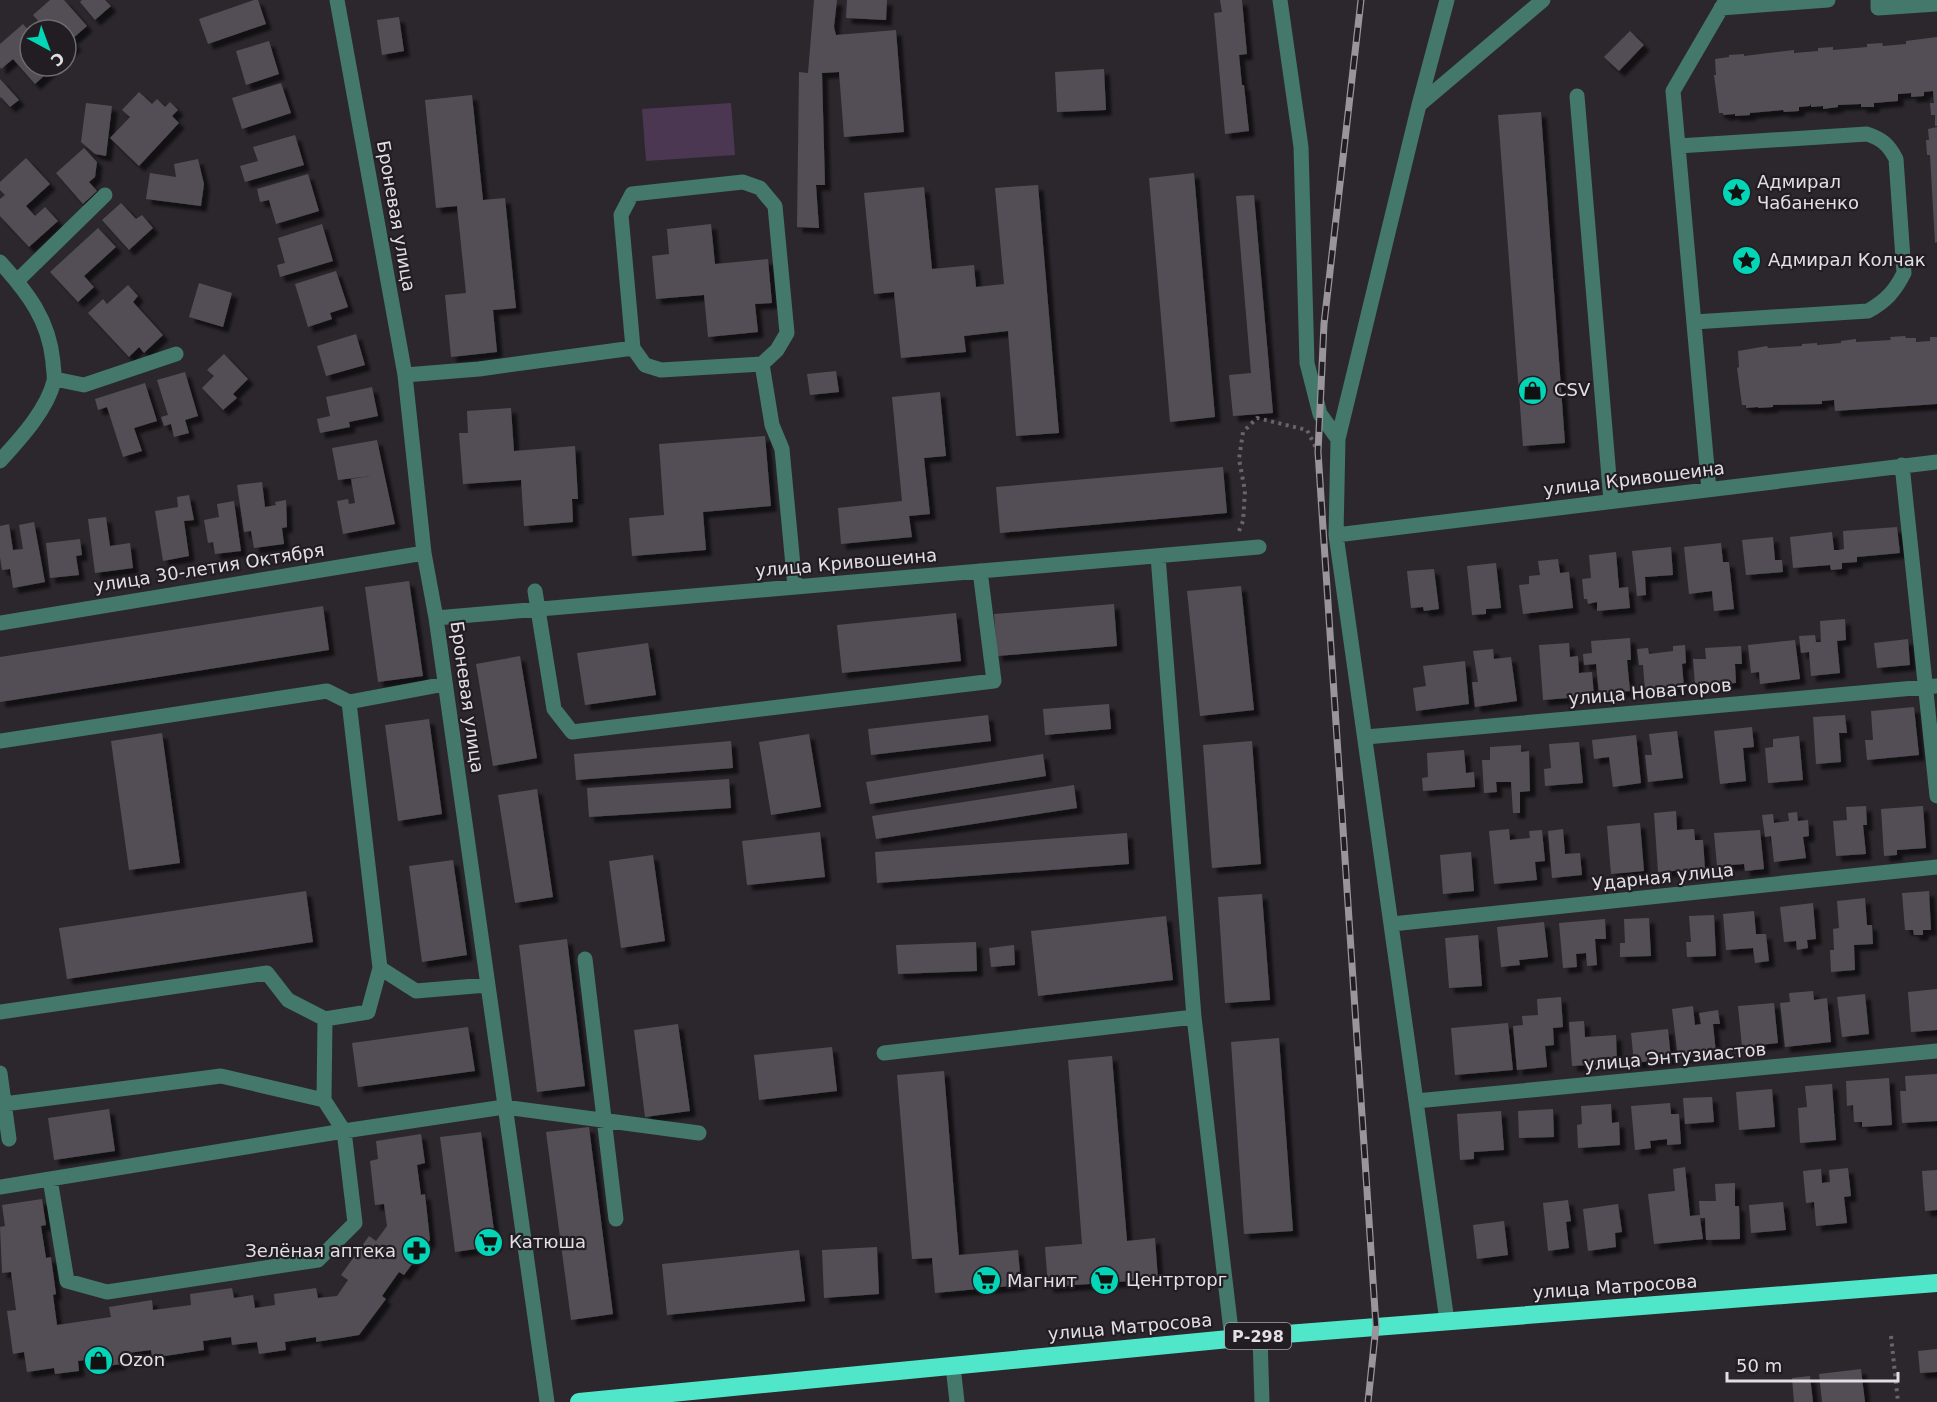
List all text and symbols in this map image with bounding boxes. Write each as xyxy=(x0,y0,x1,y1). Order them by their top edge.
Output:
north arrow xyxy=(18,18,78,78)
text: С xyxy=(47,48,68,70)
street label: Броневая улица xyxy=(373,139,420,293)
place label: Адмирал Чабаненко xyxy=(1757,171,1859,213)
place icon: Адмирал Чабаненко xyxy=(1720,176,1752,208)
place icon: Адмирал Колчак xyxy=(1731,244,1763,276)
place label: Адмирал Колчак xyxy=(1768,249,1926,270)
shop icon: CSV xyxy=(1517,374,1549,406)
place label: CSV xyxy=(1554,379,1591,400)
street label: улица Кривошеина xyxy=(1542,457,1726,500)
street label: улица 30-летия Октября xyxy=(92,539,326,596)
street label: улица Кривошеина xyxy=(754,544,938,581)
street label: Броневая улица xyxy=(446,620,489,774)
street label: улица Новаторов xyxy=(1568,674,1732,709)
street label: Ударная улица xyxy=(1591,859,1735,894)
street label: улица Энтузиастов xyxy=(1583,1038,1767,1075)
supermarket icon: Катюша xyxy=(472,1226,504,1258)
place label: Катюша xyxy=(509,1231,586,1252)
pharmacy icon: Зелёная аптека xyxy=(401,1235,433,1267)
place label: Зелёная аптека xyxy=(245,1240,396,1261)
supermarket icon: Центрторг xyxy=(1089,1264,1121,1296)
supermarket icon: Магнит xyxy=(970,1265,1002,1297)
place label: Центрторг xyxy=(1126,1269,1227,1290)
place label: Магнит xyxy=(1007,1270,1077,1291)
street label: улица Матросова xyxy=(1532,1270,1698,1303)
street label: улица Матросова xyxy=(1047,1309,1213,1344)
road number: Р-298 xyxy=(1225,1323,1291,1349)
shop icon: Ozon xyxy=(82,1344,114,1376)
scale bar xyxy=(1727,1345,1898,1383)
place label: Ozon xyxy=(119,1349,165,1370)
text: 50 m xyxy=(1736,1355,1782,1376)

